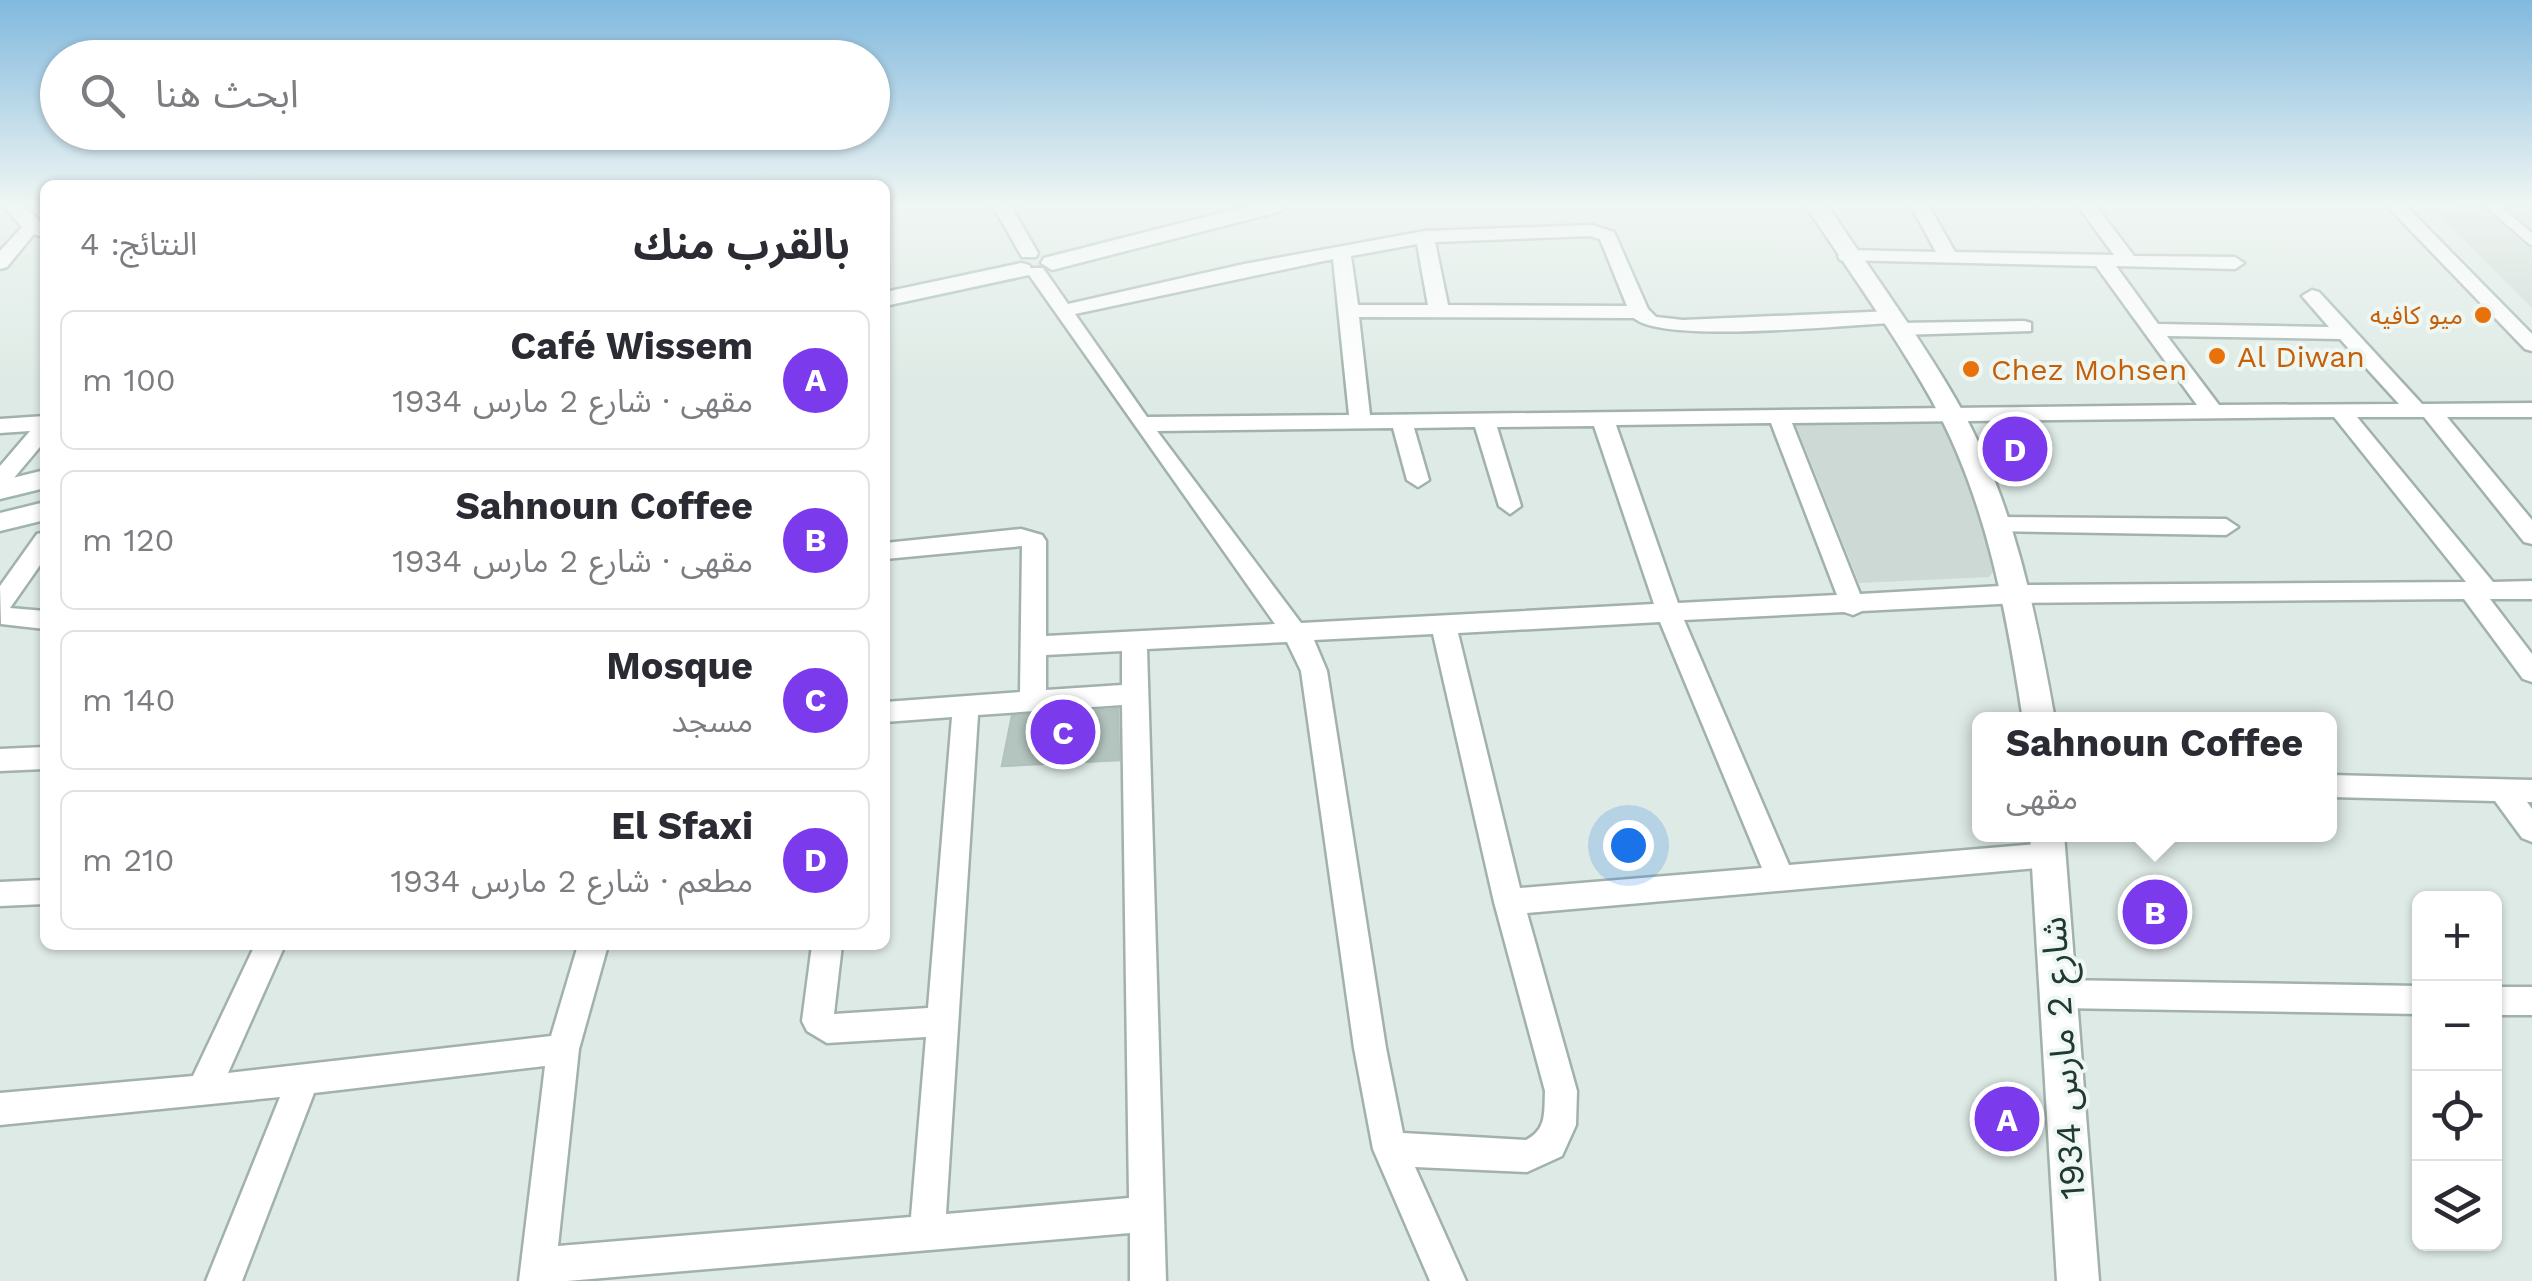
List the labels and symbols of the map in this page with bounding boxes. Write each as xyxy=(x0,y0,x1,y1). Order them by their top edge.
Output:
place label: ميو كافيه xyxy=(2370,301,2463,330)
marker: ميو كافيه xyxy=(2472,304,2494,326)
place label: Al Diwan xyxy=(2237,339,2365,374)
marker: Al Diwan xyxy=(2206,345,2228,367)
place label: Chez Mohsen xyxy=(1991,352,2187,387)
marker: Chez Mohsen xyxy=(1960,358,1982,380)
pin: D xyxy=(1982,412,2048,486)
pin: C xyxy=(1030,694,1096,770)
your location xyxy=(1603,820,1654,871)
pin: B xyxy=(2122,874,2188,950)
street label: شارع 2 مارس 1934 xyxy=(2032,915,2099,1201)
pin: A xyxy=(1974,1082,2040,1156)

